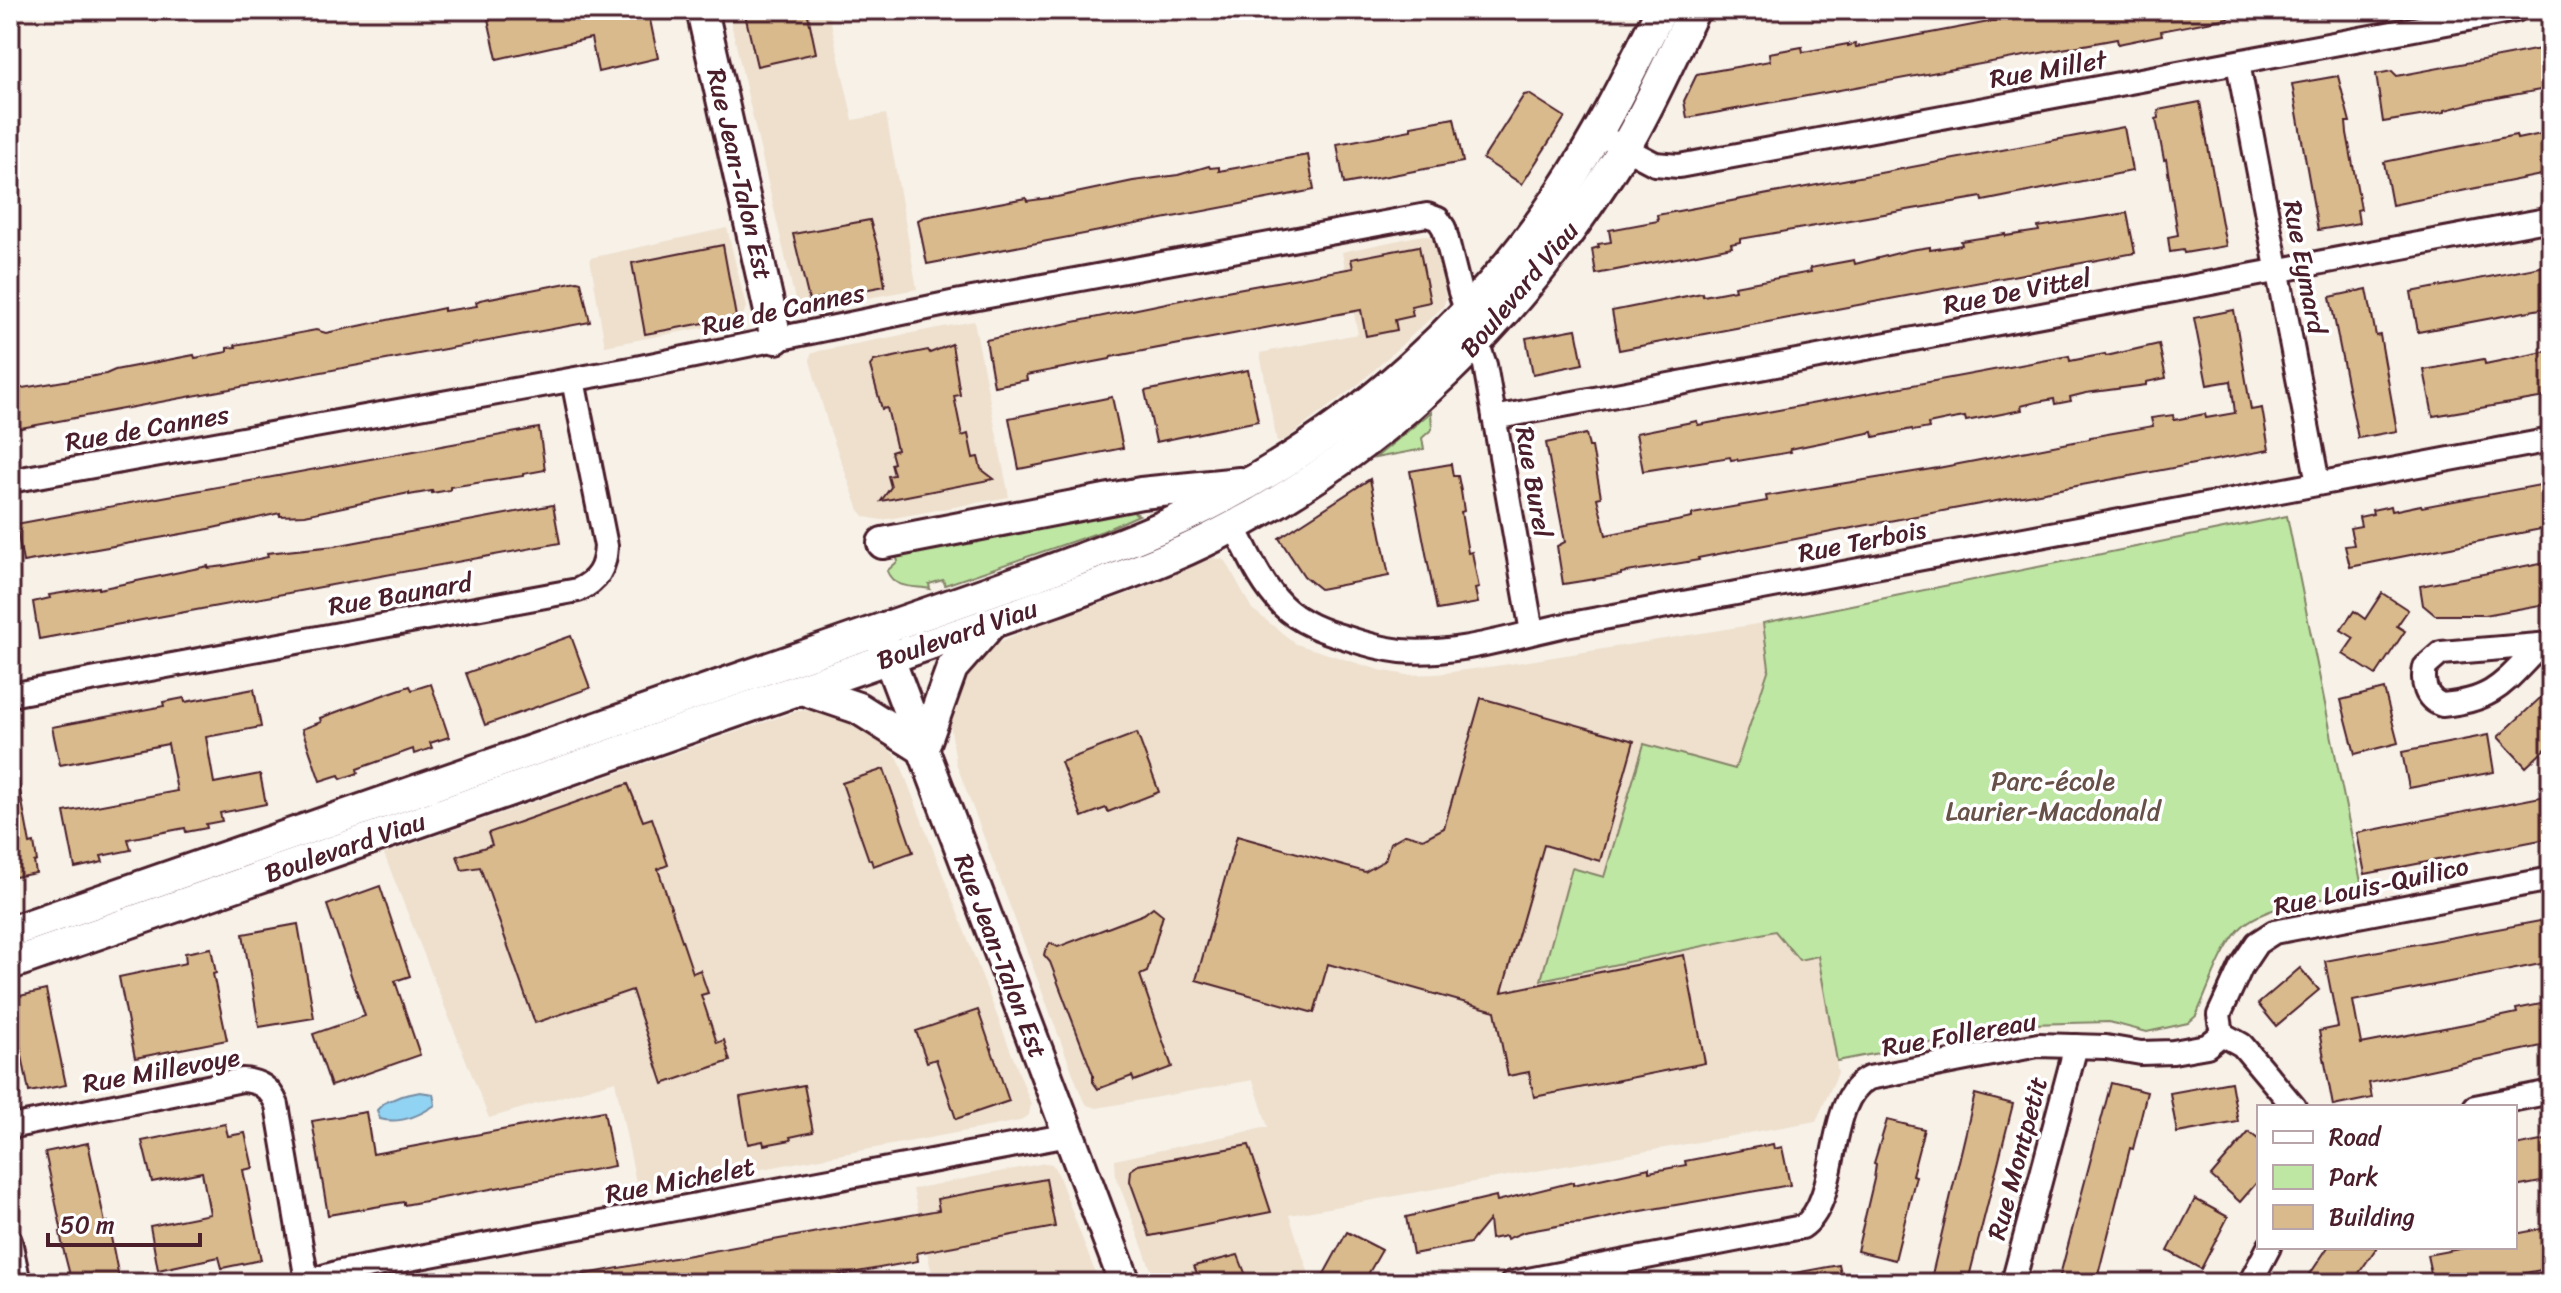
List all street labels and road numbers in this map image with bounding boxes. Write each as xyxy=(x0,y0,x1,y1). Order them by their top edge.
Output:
street label: Rue Millet xyxy=(1986,36,2112,102)
street label: Rue Jean-Talon Est xyxy=(693,63,787,285)
street label: Rue Eymard xyxy=(2270,196,2341,340)
street label: Boulevard Viau xyxy=(1447,210,1591,368)
street label: Rue De Vittel xyxy=(1939,254,2095,328)
street label: Rue de Cannes xyxy=(697,269,870,349)
street label: Rue de Cannes xyxy=(61,391,234,465)
street label: Rue Burel xyxy=(1502,423,1566,542)
street label: Rue Terbois xyxy=(1794,506,1930,576)
street label: Rue Baunard xyxy=(325,558,478,629)
street label: Boulevard Viau xyxy=(870,585,1044,683)
street label: Boulevard Viau xyxy=(258,798,432,896)
street label: Rue Louis-Quilico xyxy=(2269,843,2473,929)
street label: Rue Jean-Talon Est xyxy=(941,847,1061,1065)
street label: Rue Follereau xyxy=(1878,998,2040,1070)
street label: Rue Millevoye xyxy=(79,1033,244,1106)
street label: Rue Montpetit xyxy=(1973,1071,2061,1245)
street label: Rue Michelet xyxy=(601,1143,759,1217)

